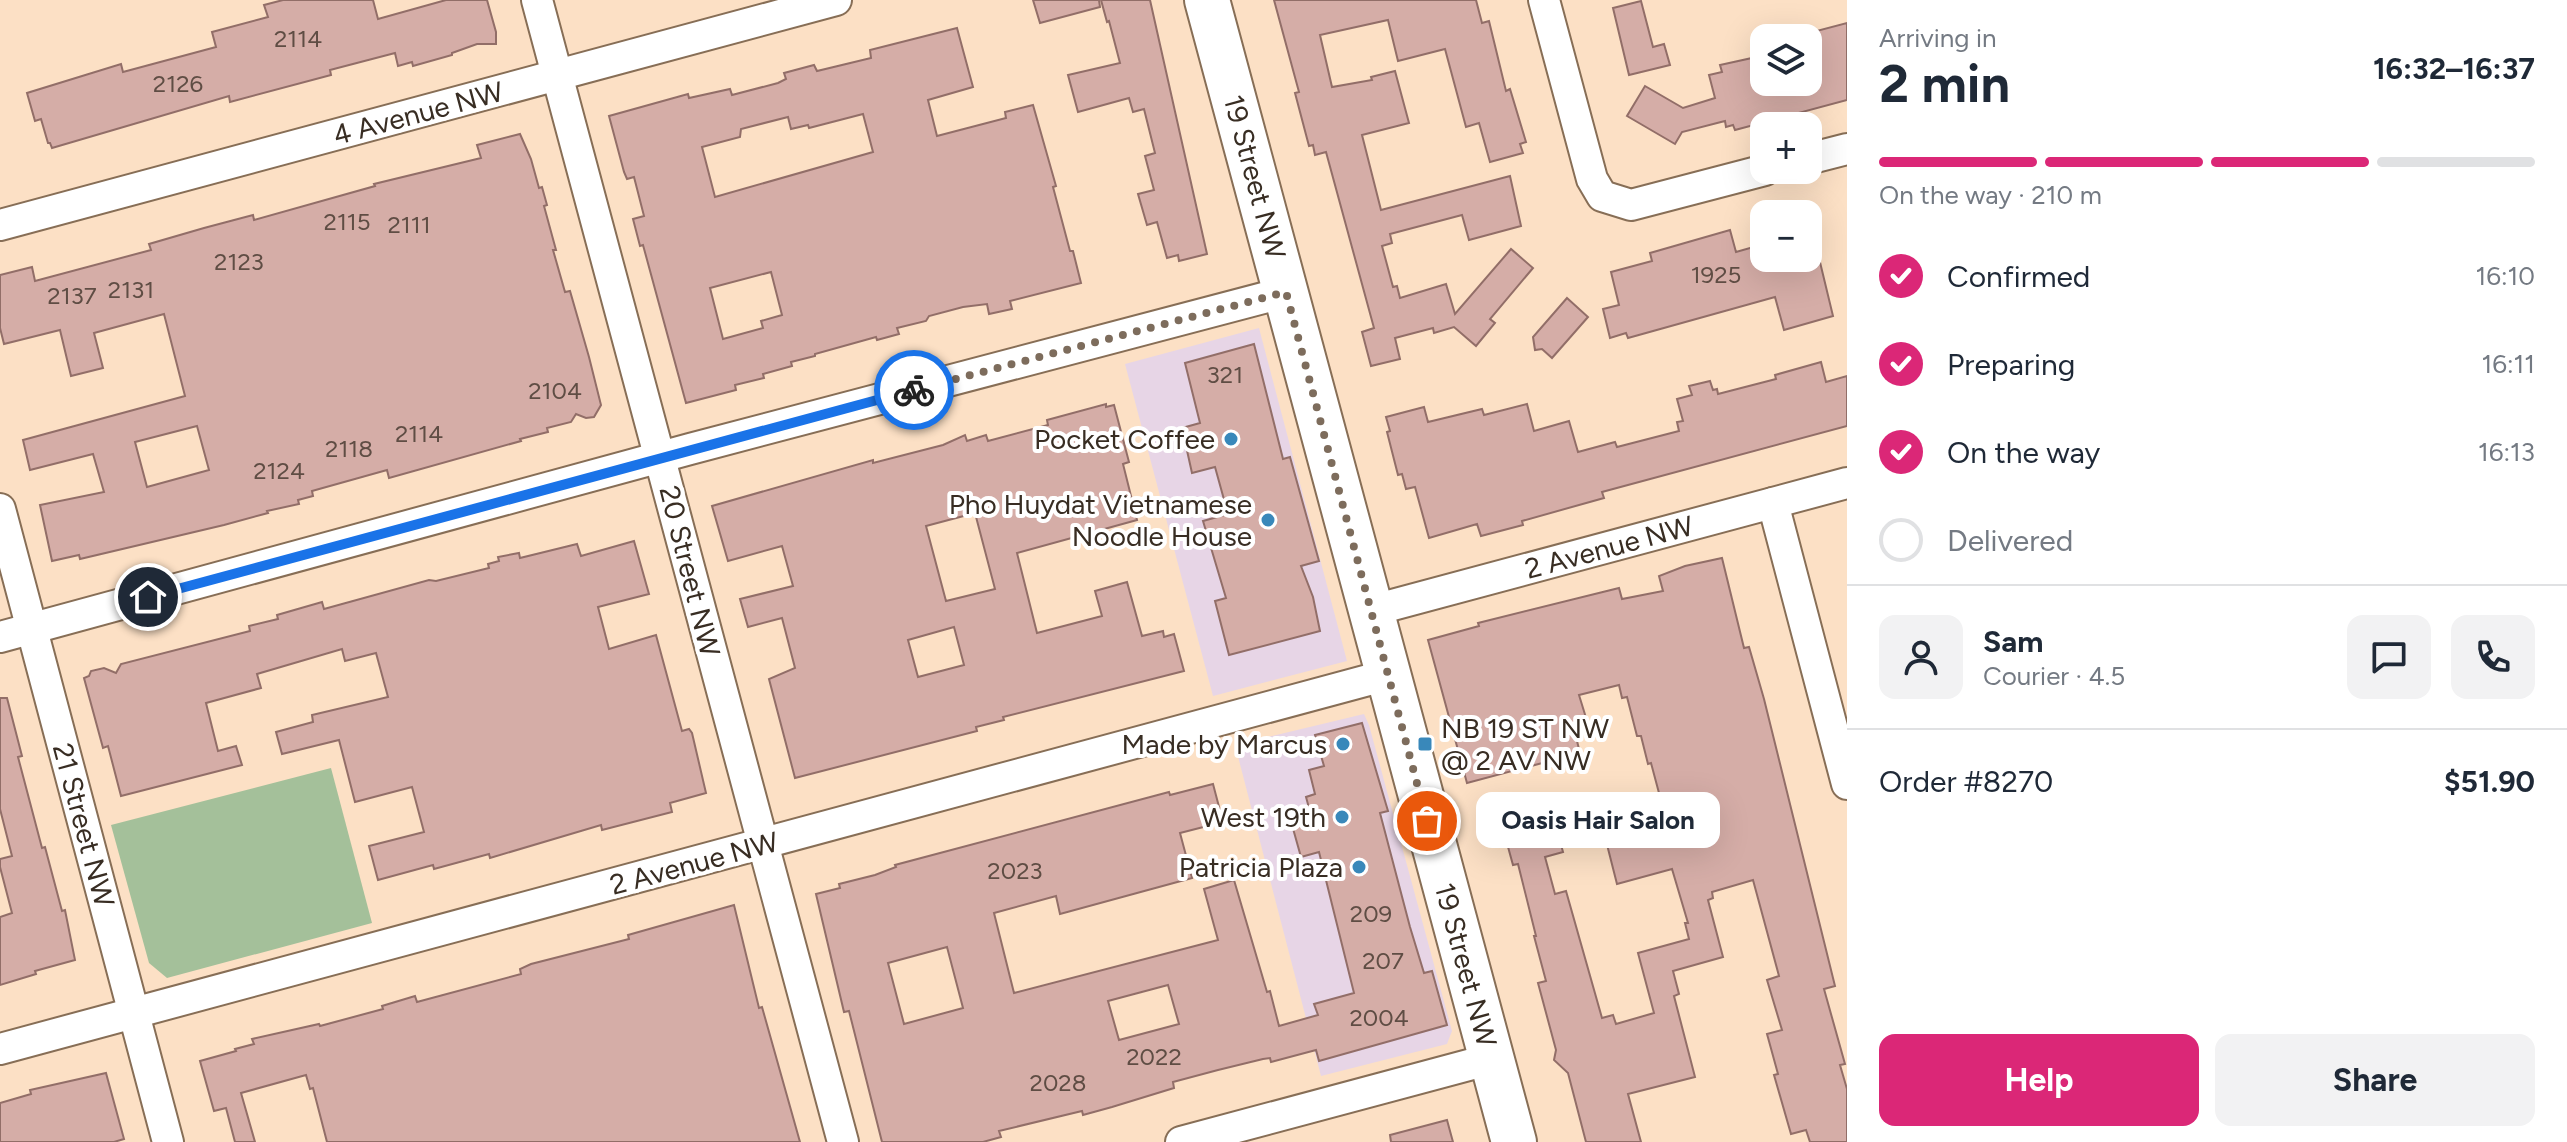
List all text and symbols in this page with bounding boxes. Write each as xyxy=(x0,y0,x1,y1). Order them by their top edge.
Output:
text: Arriving in xyxy=(1879,22,1997,54)
house number: 2114 xyxy=(274,24,322,53)
map controls xyxy=(1750,24,1822,272)
button: layers xyxy=(1750,24,1822,96)
text: 16:32–16:37 xyxy=(2373,50,2535,87)
text: 2 min xyxy=(1879,53,2010,115)
house number: 2126 xyxy=(153,69,203,98)
street label: 4 Avenue NW xyxy=(329,74,507,152)
street label: 19 Street NW xyxy=(1217,91,1293,263)
button: + xyxy=(1750,112,1822,184)
text: On the way · 210 m xyxy=(1879,179,2102,211)
button: − xyxy=(1750,200,1822,272)
house number: 2115 xyxy=(323,207,371,236)
house number: 2111 xyxy=(387,210,431,239)
house number: 2123 xyxy=(214,247,264,276)
icon: check xyxy=(1879,254,1923,298)
text: Confirmed xyxy=(1947,258,2090,295)
house number: 1925 xyxy=(1691,260,1741,289)
text: 16:10 xyxy=(2476,260,2535,292)
house number: 2131 xyxy=(108,275,154,304)
house number: 2137 xyxy=(47,281,97,310)
icon: check xyxy=(1879,342,1923,386)
text: Preparing xyxy=(1947,346,2075,383)
text: 16:11 xyxy=(2481,348,2535,380)
courier xyxy=(874,350,954,430)
house number: 321 xyxy=(1207,360,1243,389)
icon: bike xyxy=(892,368,936,412)
house number: 2104 xyxy=(528,376,582,405)
house number: 2114 xyxy=(395,419,443,448)
place label: Pocket Coffee xyxy=(1034,422,1215,456)
marker: Pocket Coffee xyxy=(1222,430,1240,448)
icon: check xyxy=(1879,430,1923,474)
house number: 2118 xyxy=(325,434,373,463)
text: On the way xyxy=(1947,434,2100,471)
text: 16:13 xyxy=(2478,436,2535,468)
house number: 2124 xyxy=(253,456,305,485)
street label: 20 Street NW xyxy=(652,482,728,660)
place label: Pho Huydat Vietnamese Noodle House xyxy=(949,487,1252,553)
street label: 2 Avenue NW xyxy=(1521,508,1697,586)
marker: Pho Huydat Vietnamese Noodle House xyxy=(1259,511,1277,529)
text: Delivered xyxy=(1947,522,2073,559)
pin xyxy=(114,563,182,631)
icon: home xyxy=(126,575,170,619)
button: person xyxy=(1879,615,1963,699)
button: chat xyxy=(2347,615,2431,699)
button: phone xyxy=(2451,615,2535,699)
text: Sam xyxy=(1983,623,2043,660)
text: Courier · 4.5 xyxy=(1983,660,2125,692)
place label: NB 19 ST NW @ 2 AV NW xyxy=(1441,711,1609,777)
place label: Made by Marcus xyxy=(1121,727,1327,761)
marker: Made by Marcus xyxy=(1334,735,1352,753)
marker: NB 19 ST NW @ 2 AV NW xyxy=(1416,735,1434,753)
street label: 21 Street NW xyxy=(46,739,122,911)
text: Order #8270 xyxy=(1879,763,2053,800)
text: $51.90 xyxy=(2444,763,2535,800)
pin xyxy=(1393,787,1461,855)
callout: Oasis Hair Salon xyxy=(1475,793,1719,849)
icon: bag xyxy=(1405,799,1449,843)
place label: West 19th xyxy=(1201,800,1326,834)
text: Oasis Hair Salon xyxy=(1501,804,1695,836)
marker: West 19th xyxy=(1333,808,1351,826)
street label: 2 Avenue NW xyxy=(606,824,782,902)
place label: Patricia Plaza xyxy=(1179,850,1343,884)
house number: 2023 xyxy=(987,856,1043,885)
marker: Patricia Plaza xyxy=(1350,858,1368,876)
street label: 19 Street NW xyxy=(1428,879,1504,1051)
house number: 209 xyxy=(1350,899,1392,928)
house number: 207 xyxy=(1362,946,1404,975)
house number: 2004 xyxy=(1349,1003,1409,1032)
button: Help xyxy=(1879,1034,2199,1126)
button: Share xyxy=(2215,1034,2535,1126)
house number: 2022 xyxy=(1126,1042,1182,1071)
house number: 2028 xyxy=(1030,1068,1086,1097)

